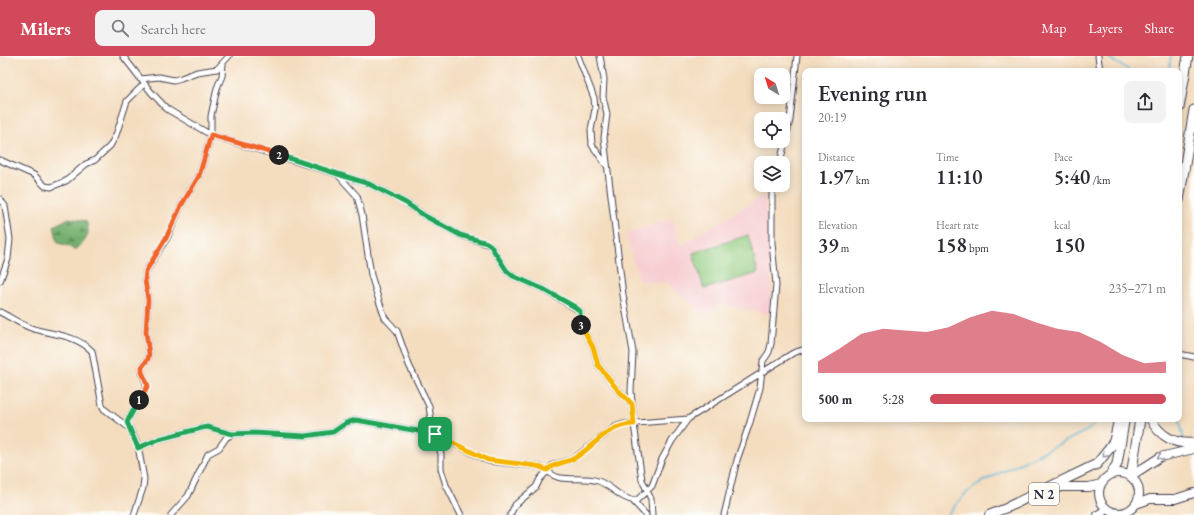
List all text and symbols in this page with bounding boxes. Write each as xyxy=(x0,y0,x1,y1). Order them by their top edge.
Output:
search box xyxy=(95,10,375,46)
text: Milers xyxy=(20,16,71,41)
icon: search xyxy=(109,17,131,39)
text: Search here xyxy=(141,19,206,38)
text: Map xyxy=(1041,19,1066,37)
text: Layers xyxy=(1088,19,1123,37)
text: Share xyxy=(1145,19,1174,37)
north arrow xyxy=(754,68,790,104)
map controls xyxy=(754,68,790,192)
text: Evening run xyxy=(818,79,927,108)
button: share xyxy=(1124,81,1166,123)
text: 20:19 xyxy=(818,109,846,126)
button: locate xyxy=(754,112,790,148)
pin: 2 xyxy=(269,145,289,165)
text: 2 xyxy=(276,148,282,162)
text: Distance xyxy=(818,150,855,164)
text: Time xyxy=(936,150,959,164)
text: Pace xyxy=(1054,150,1072,164)
button: layers xyxy=(754,156,790,192)
text: 1.97 xyxy=(818,164,854,190)
text: 11:10 xyxy=(936,164,982,190)
text: 5:40 xyxy=(1054,164,1090,190)
text: km xyxy=(854,173,870,187)
text: /km xyxy=(1090,173,1111,187)
text: Elevation xyxy=(818,218,858,232)
text: Heart rate xyxy=(936,218,979,232)
text: kcal xyxy=(1054,218,1071,232)
text: 39 xyxy=(818,232,839,258)
text: 158 xyxy=(936,232,967,258)
text: 150 xyxy=(1054,232,1085,258)
text: m xyxy=(839,241,849,255)
text: bpm xyxy=(967,241,989,255)
text: Elevation xyxy=(818,280,865,297)
text: 235–271 m xyxy=(1109,280,1166,297)
pin: 3 xyxy=(571,315,591,335)
text: 3 xyxy=(578,318,584,332)
pin: 1 xyxy=(129,390,149,410)
text: 500 m xyxy=(818,391,852,408)
text: 5:28 xyxy=(882,391,904,408)
text: 1 xyxy=(136,393,142,407)
pin xyxy=(418,417,452,451)
icon: arrive xyxy=(424,423,446,445)
one-way arrow xyxy=(1102,450,1109,457)
one-way arrow xyxy=(1157,453,1164,461)
road number: N 2 xyxy=(1029,483,1059,505)

